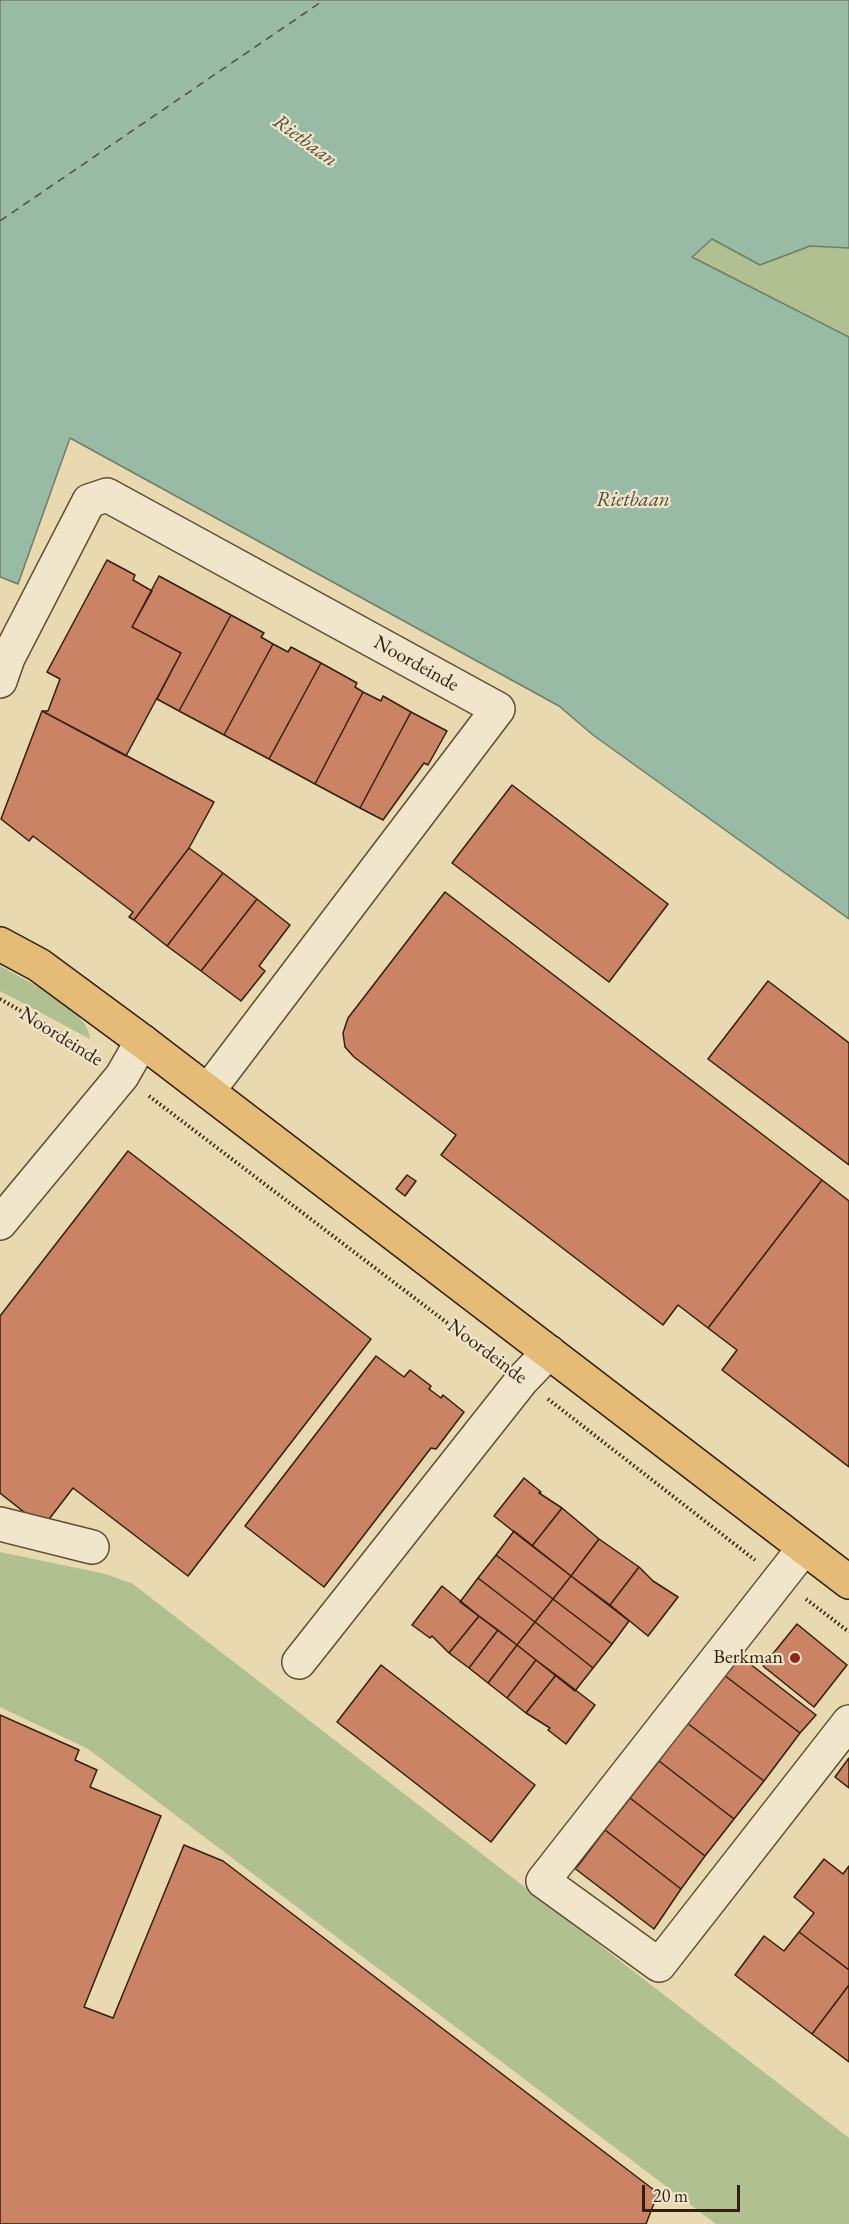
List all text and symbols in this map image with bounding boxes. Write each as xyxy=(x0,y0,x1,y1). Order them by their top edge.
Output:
water label: Rietbaan xyxy=(268,109,342,173)
water label: Rietbaan xyxy=(596,487,670,513)
street label: Noordeinde xyxy=(369,631,463,697)
street label: Noordeinde xyxy=(15,1002,107,1072)
street label: Noordeinde xyxy=(442,1314,532,1390)
place label: Berkman xyxy=(713,1646,783,1670)
marker: Berkman xyxy=(788,1651,802,1665)
scale bar xyxy=(645,2173,742,2211)
text: 20 m xyxy=(653,2184,688,2207)

